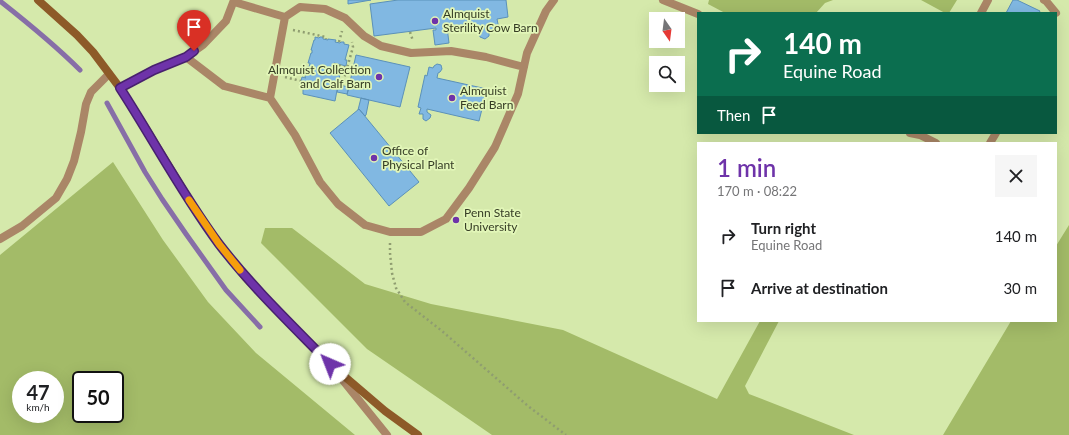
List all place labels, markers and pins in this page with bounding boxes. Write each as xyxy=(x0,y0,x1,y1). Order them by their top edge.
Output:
place label: Almquist Sterility Cow Barn xyxy=(443,6,538,35)
pin xyxy=(177,10,211,51)
marker: Almquist Sterility Cow Barn xyxy=(430,16,440,26)
place label: Almquist Collection and Calf Barn xyxy=(268,62,371,91)
marker: Almquist Collection and Calf Barn xyxy=(374,72,384,82)
place label: Almquist Feed Barn xyxy=(460,83,513,112)
marker: Almquist Feed Barn xyxy=(447,93,457,103)
place label: Office of Physical Plant xyxy=(382,143,455,172)
marker: Office of Physical Plant xyxy=(369,153,379,163)
place label: Penn State University xyxy=(464,205,521,234)
marker: Penn State University xyxy=(451,215,461,225)

